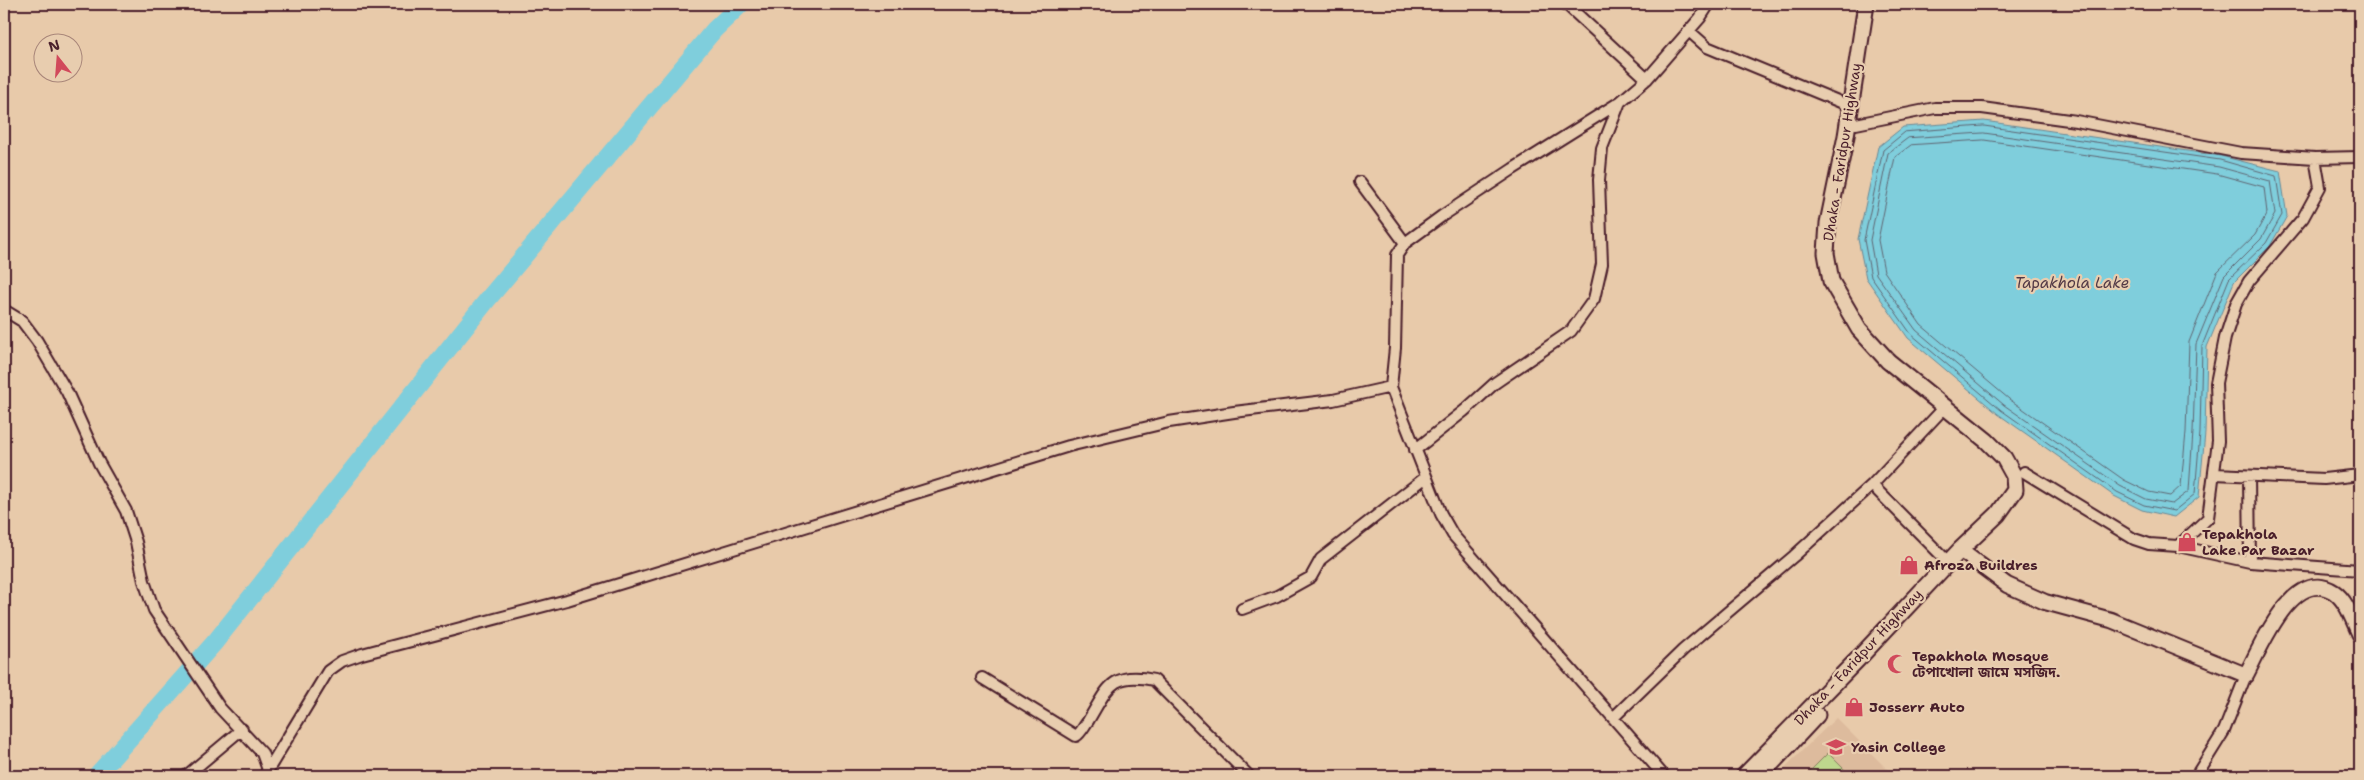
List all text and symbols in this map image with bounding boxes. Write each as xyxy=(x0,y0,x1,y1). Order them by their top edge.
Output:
north arrow xyxy=(32,32,82,82)
text: N xyxy=(46,35,62,56)
street label: Dhaka - Faridpur Highway xyxy=(1819,62,1865,242)
water label: Tapakhola Lake xyxy=(2015,273,2129,293)
place label: Tepakhola Lake Par Bazar xyxy=(2202,525,2315,559)
shop icon: Tepakhola Lake Par Bazar xyxy=(2176,531,2198,553)
shop icon: Afroza Buildres xyxy=(1898,554,1920,576)
place label: Afroza Buildres xyxy=(1924,556,2038,574)
street label: Dhaka - Faridpur Highway xyxy=(1790,585,1926,729)
place label: Tepakhola Mosque টেপাখোলা জামে মসজিদ. xyxy=(1912,647,2060,681)
mosque icon: Tepakhola Mosque টেপাখোলা জামে মসজিদ. xyxy=(1886,653,1908,675)
shop icon: Josserr Auto xyxy=(1843,696,1865,718)
place label: Josserr Auto xyxy=(1869,698,1965,716)
school or university icon: Yasin College xyxy=(1825,736,1847,758)
place label: Yasin College xyxy=(1851,738,1946,756)

